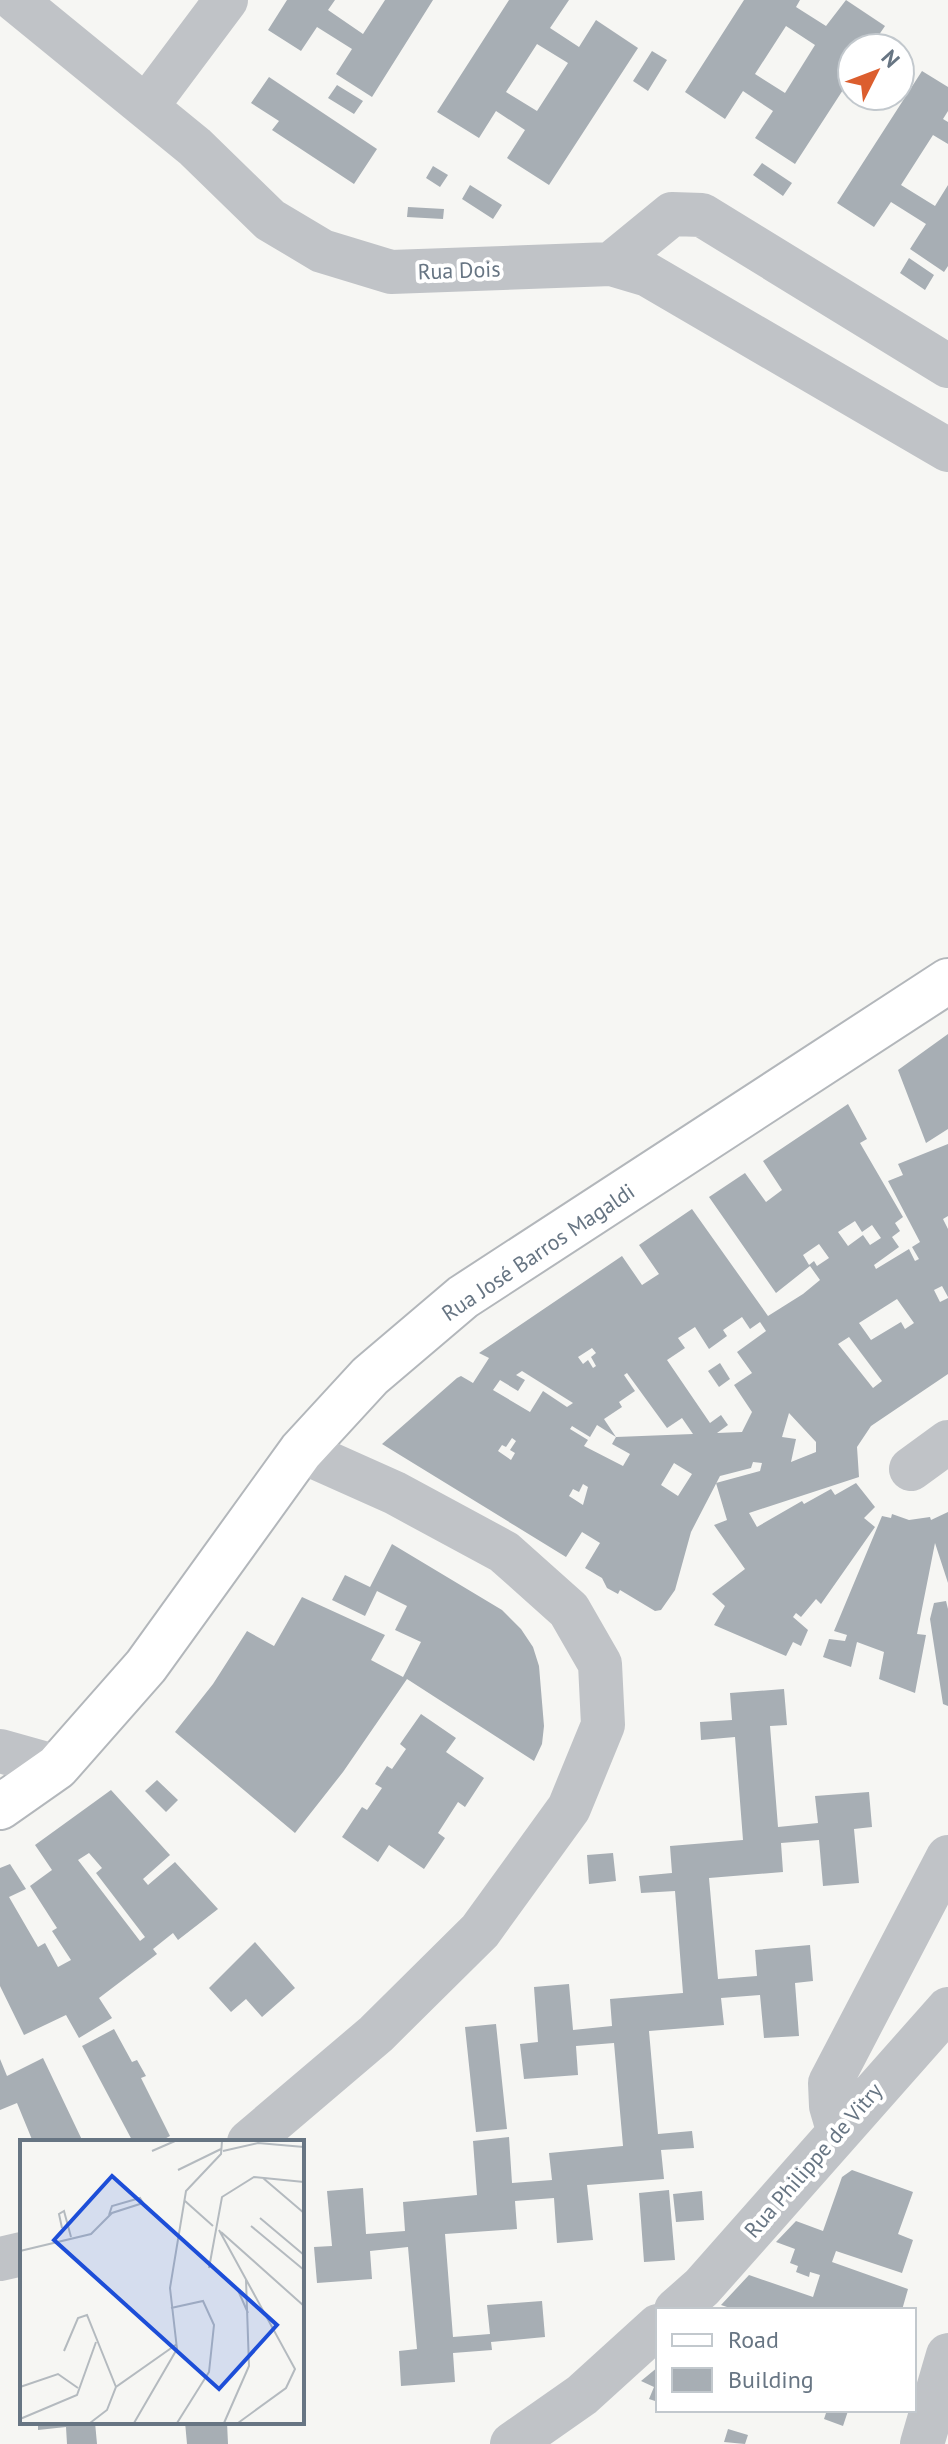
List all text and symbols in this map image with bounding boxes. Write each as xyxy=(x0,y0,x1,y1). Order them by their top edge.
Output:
north arrow xyxy=(836,32,916,112)
text: N xyxy=(876,44,906,73)
street label: Rua Dois xyxy=(417,255,501,285)
street label: Rua José Barros Magaldi xyxy=(436,1177,640,1327)
street label: Rua Philippe de Vitry xyxy=(738,2076,889,2243)
inset map xyxy=(20,2140,304,2424)
legend xyxy=(656,2308,916,2412)
text: Road xyxy=(728,2324,779,2355)
text: Building xyxy=(728,2364,814,2395)

